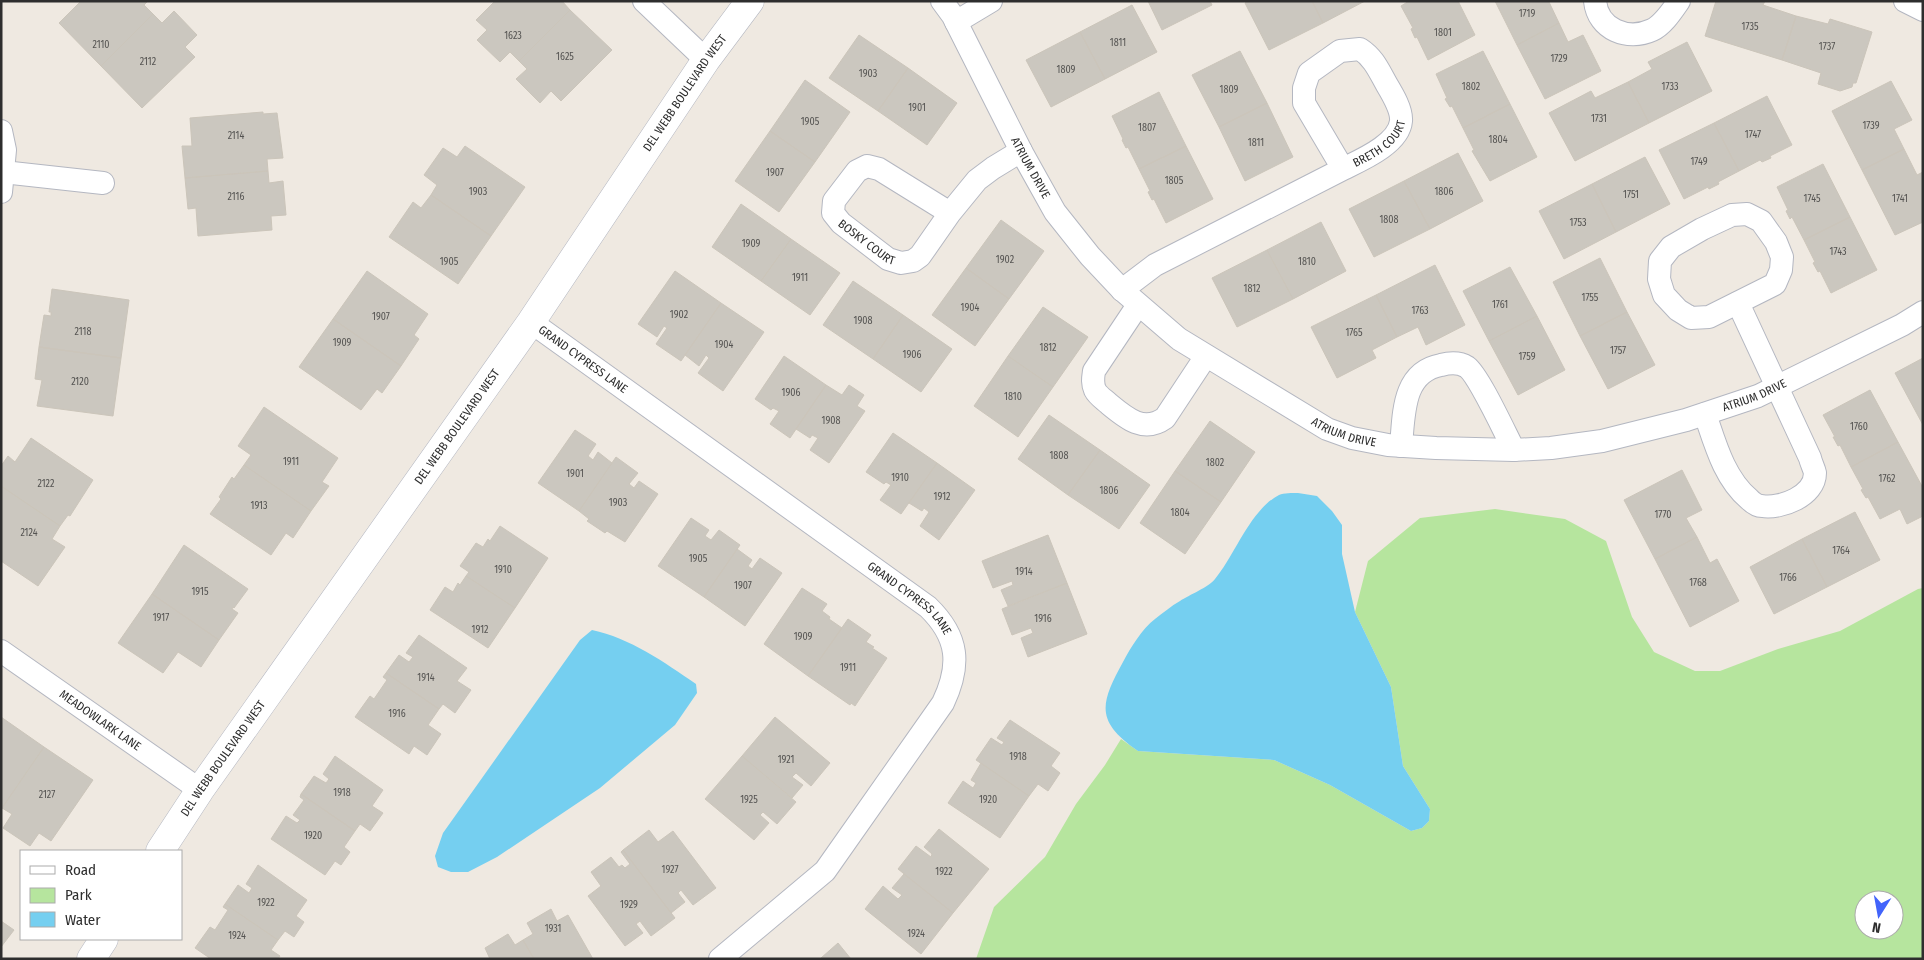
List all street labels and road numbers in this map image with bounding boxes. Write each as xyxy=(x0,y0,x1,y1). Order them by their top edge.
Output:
street label: DEL WEBB BOULEVARD WEST xyxy=(640,32,730,154)
street label: BRETH COURT xyxy=(1351,119,1408,170)
street label: ATRIUM DRIVE xyxy=(1008,135,1053,201)
street label: BOSKY COURT xyxy=(836,217,897,268)
street label: GRAND CYPRESS LANE xyxy=(536,323,631,396)
street label: DEL WEBB BOULEVARD WEST xyxy=(411,366,503,487)
street label: ATRIUM DRIVE xyxy=(1720,376,1789,414)
street label: ATRIUM DRIVE xyxy=(1309,414,1378,450)
street label: GRAND CYPRESS LANE xyxy=(865,559,955,637)
street label: MEADOWLARK LANE xyxy=(57,687,144,754)
street label: DEL WEBB BOULEVARD WEST xyxy=(178,697,268,819)

